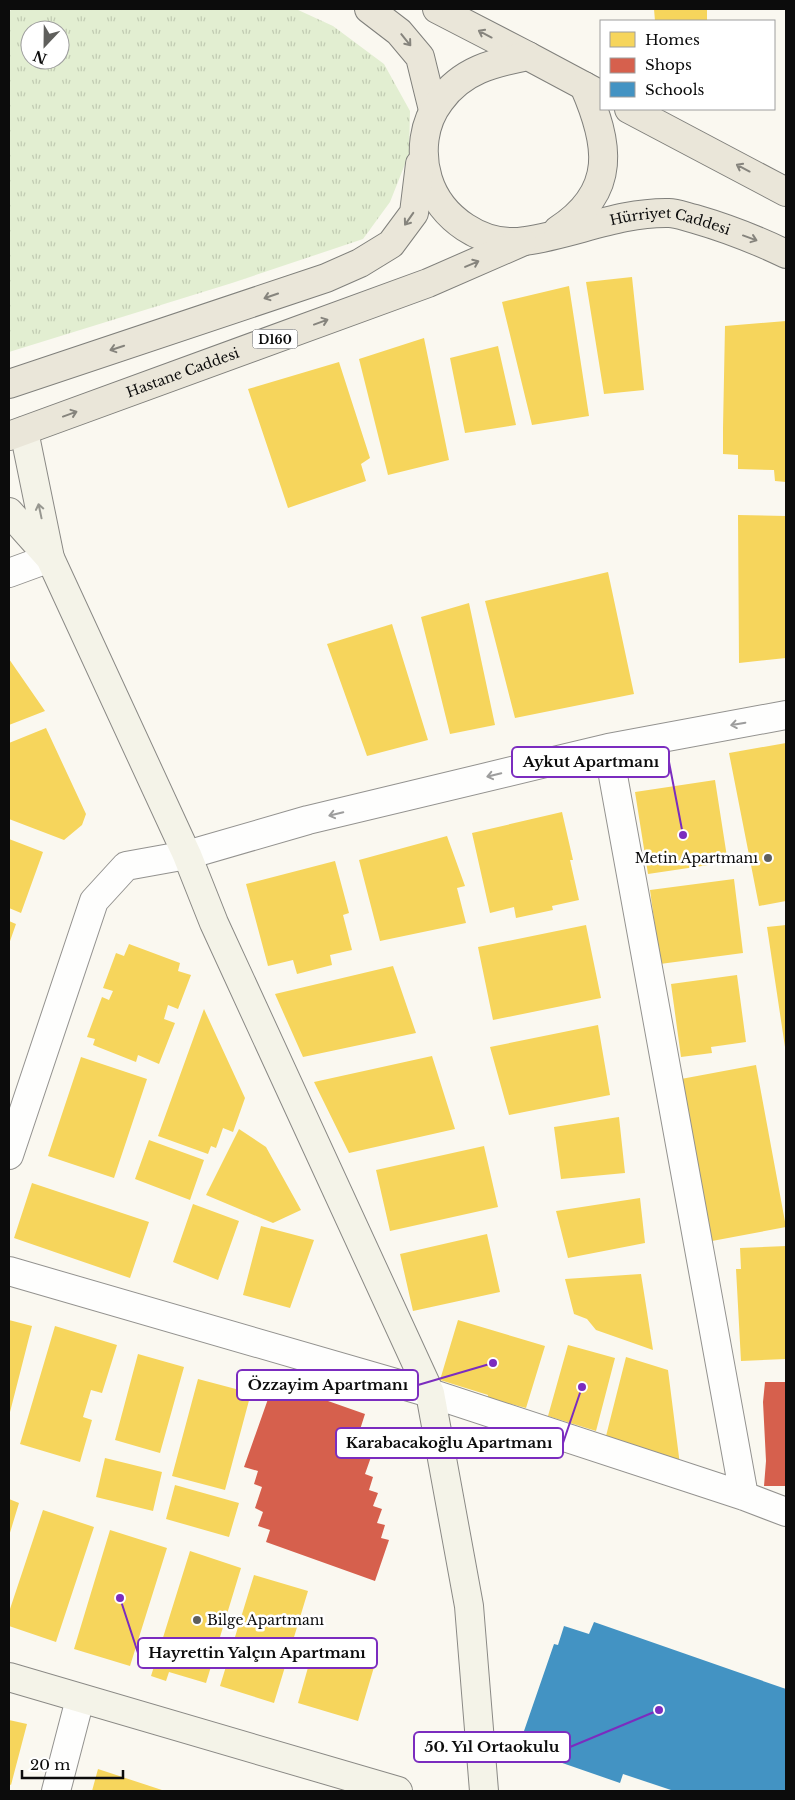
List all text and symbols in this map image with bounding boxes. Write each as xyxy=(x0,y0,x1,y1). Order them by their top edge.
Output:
north arrow xyxy=(20,20,70,70)
legend xyxy=(600,20,775,110)
one-way arrow xyxy=(478,29,493,38)
text: Homes xyxy=(645,30,700,49)
one-way arrow xyxy=(401,33,411,47)
text: N xyxy=(31,46,50,68)
text: Shops xyxy=(645,55,692,74)
text: Schools xyxy=(645,80,705,99)
one-way arrow xyxy=(737,163,751,173)
street label: Hürriyet Caddesi xyxy=(608,204,733,239)
one-way arrow xyxy=(404,212,414,226)
one-way arrow xyxy=(742,234,757,243)
one-way arrow xyxy=(464,259,479,269)
one-way arrow xyxy=(263,292,279,302)
one-way arrow xyxy=(312,317,328,326)
road number: D160 xyxy=(252,329,298,348)
one-way arrow xyxy=(109,344,125,353)
street label: Hastane Caddesi xyxy=(124,344,242,401)
one-way arrow xyxy=(61,409,77,418)
one-way arrow xyxy=(35,503,44,519)
one-way arrow xyxy=(731,719,747,729)
callout: Aykut Apartmanı xyxy=(512,747,669,777)
text: Aykut Apartmanı xyxy=(522,752,660,771)
one-way arrow xyxy=(486,771,502,780)
one-way arrow xyxy=(328,810,344,819)
place label: Metin Apartmanı xyxy=(635,849,758,867)
marker: Metin Apartmanı xyxy=(762,852,774,864)
callout: Özzayim Apartmanı xyxy=(237,1370,418,1400)
text: Özzayim Apartmanı xyxy=(248,1375,409,1394)
callout: Karabacakoğlu Apartmanı xyxy=(336,1428,563,1458)
text: Karabacakoğlu Apartmanı xyxy=(346,1433,553,1452)
place label: Bilge Apartmanı xyxy=(207,1611,324,1629)
marker: Bilge Apartmanı xyxy=(191,1614,203,1626)
callout: Hayrettin Yalçın Apartmanı xyxy=(138,1638,377,1668)
text: Hayrettin Yalçın Apartmanı xyxy=(148,1643,366,1662)
callout: 50. Yıl Ortaokulu xyxy=(414,1732,570,1762)
text: 50. Yıl Ortaokulu xyxy=(425,1737,560,1756)
scale bar xyxy=(22,1748,124,1780)
text: 20 m xyxy=(30,1755,70,1774)

